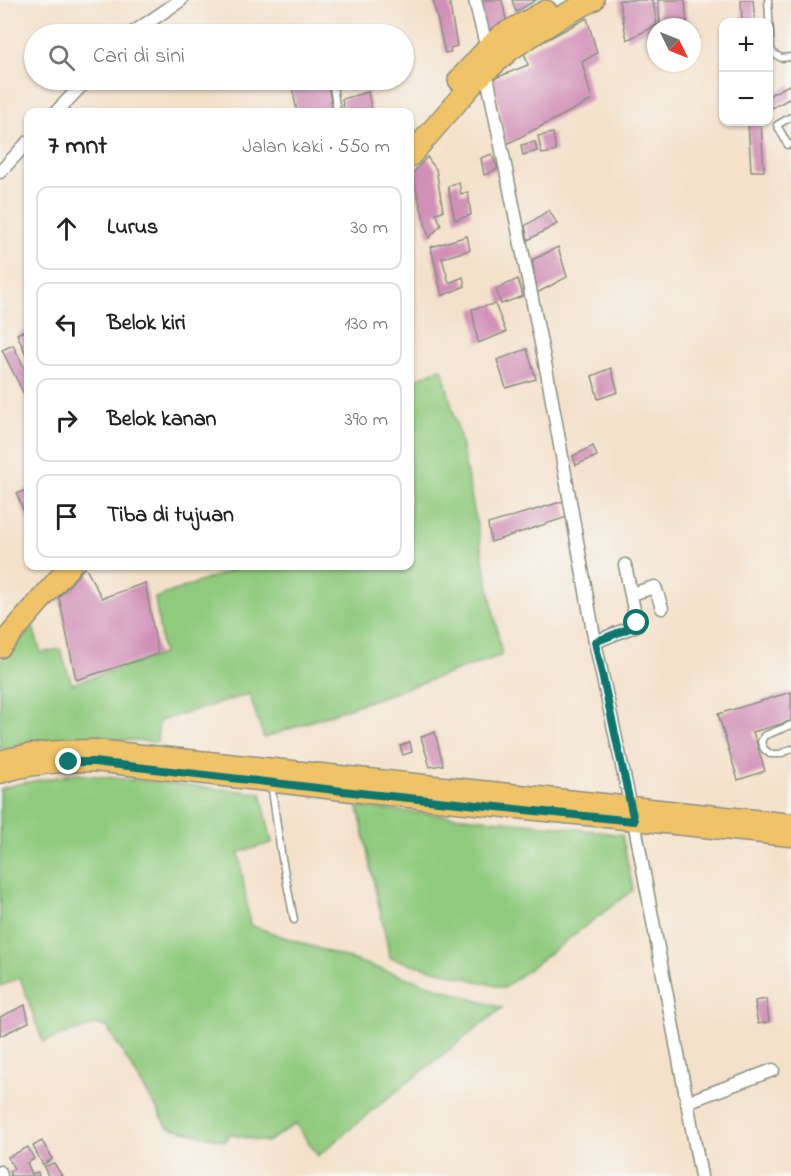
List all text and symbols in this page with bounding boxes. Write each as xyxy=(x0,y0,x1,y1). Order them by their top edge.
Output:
north arrow xyxy=(647,18,701,72)
map controls xyxy=(719,18,773,126)
button: + xyxy=(719,18,773,72)
search box xyxy=(24,24,414,90)
icon: search xyxy=(45,41,78,74)
text: Cari di sini xyxy=(93,41,185,73)
button: − xyxy=(719,72,773,126)
text: 7 mnt xyxy=(48,128,107,166)
text: Jalan kaki · 550 m xyxy=(242,133,390,162)
icon: ahead xyxy=(50,212,83,245)
text: Lurus xyxy=(107,212,158,244)
text: 30 m xyxy=(351,214,388,243)
icon: left xyxy=(50,308,83,341)
text: Belok kiri xyxy=(107,308,186,340)
text: 130 m xyxy=(344,310,388,339)
icon: right xyxy=(50,404,83,437)
text: Belok kanan xyxy=(107,404,216,436)
text: 390 m xyxy=(345,406,388,435)
icon: arrive xyxy=(50,500,83,533)
text: Tiba di tujuan xyxy=(107,500,234,532)
route start xyxy=(623,609,649,635)
route end xyxy=(55,748,81,774)

